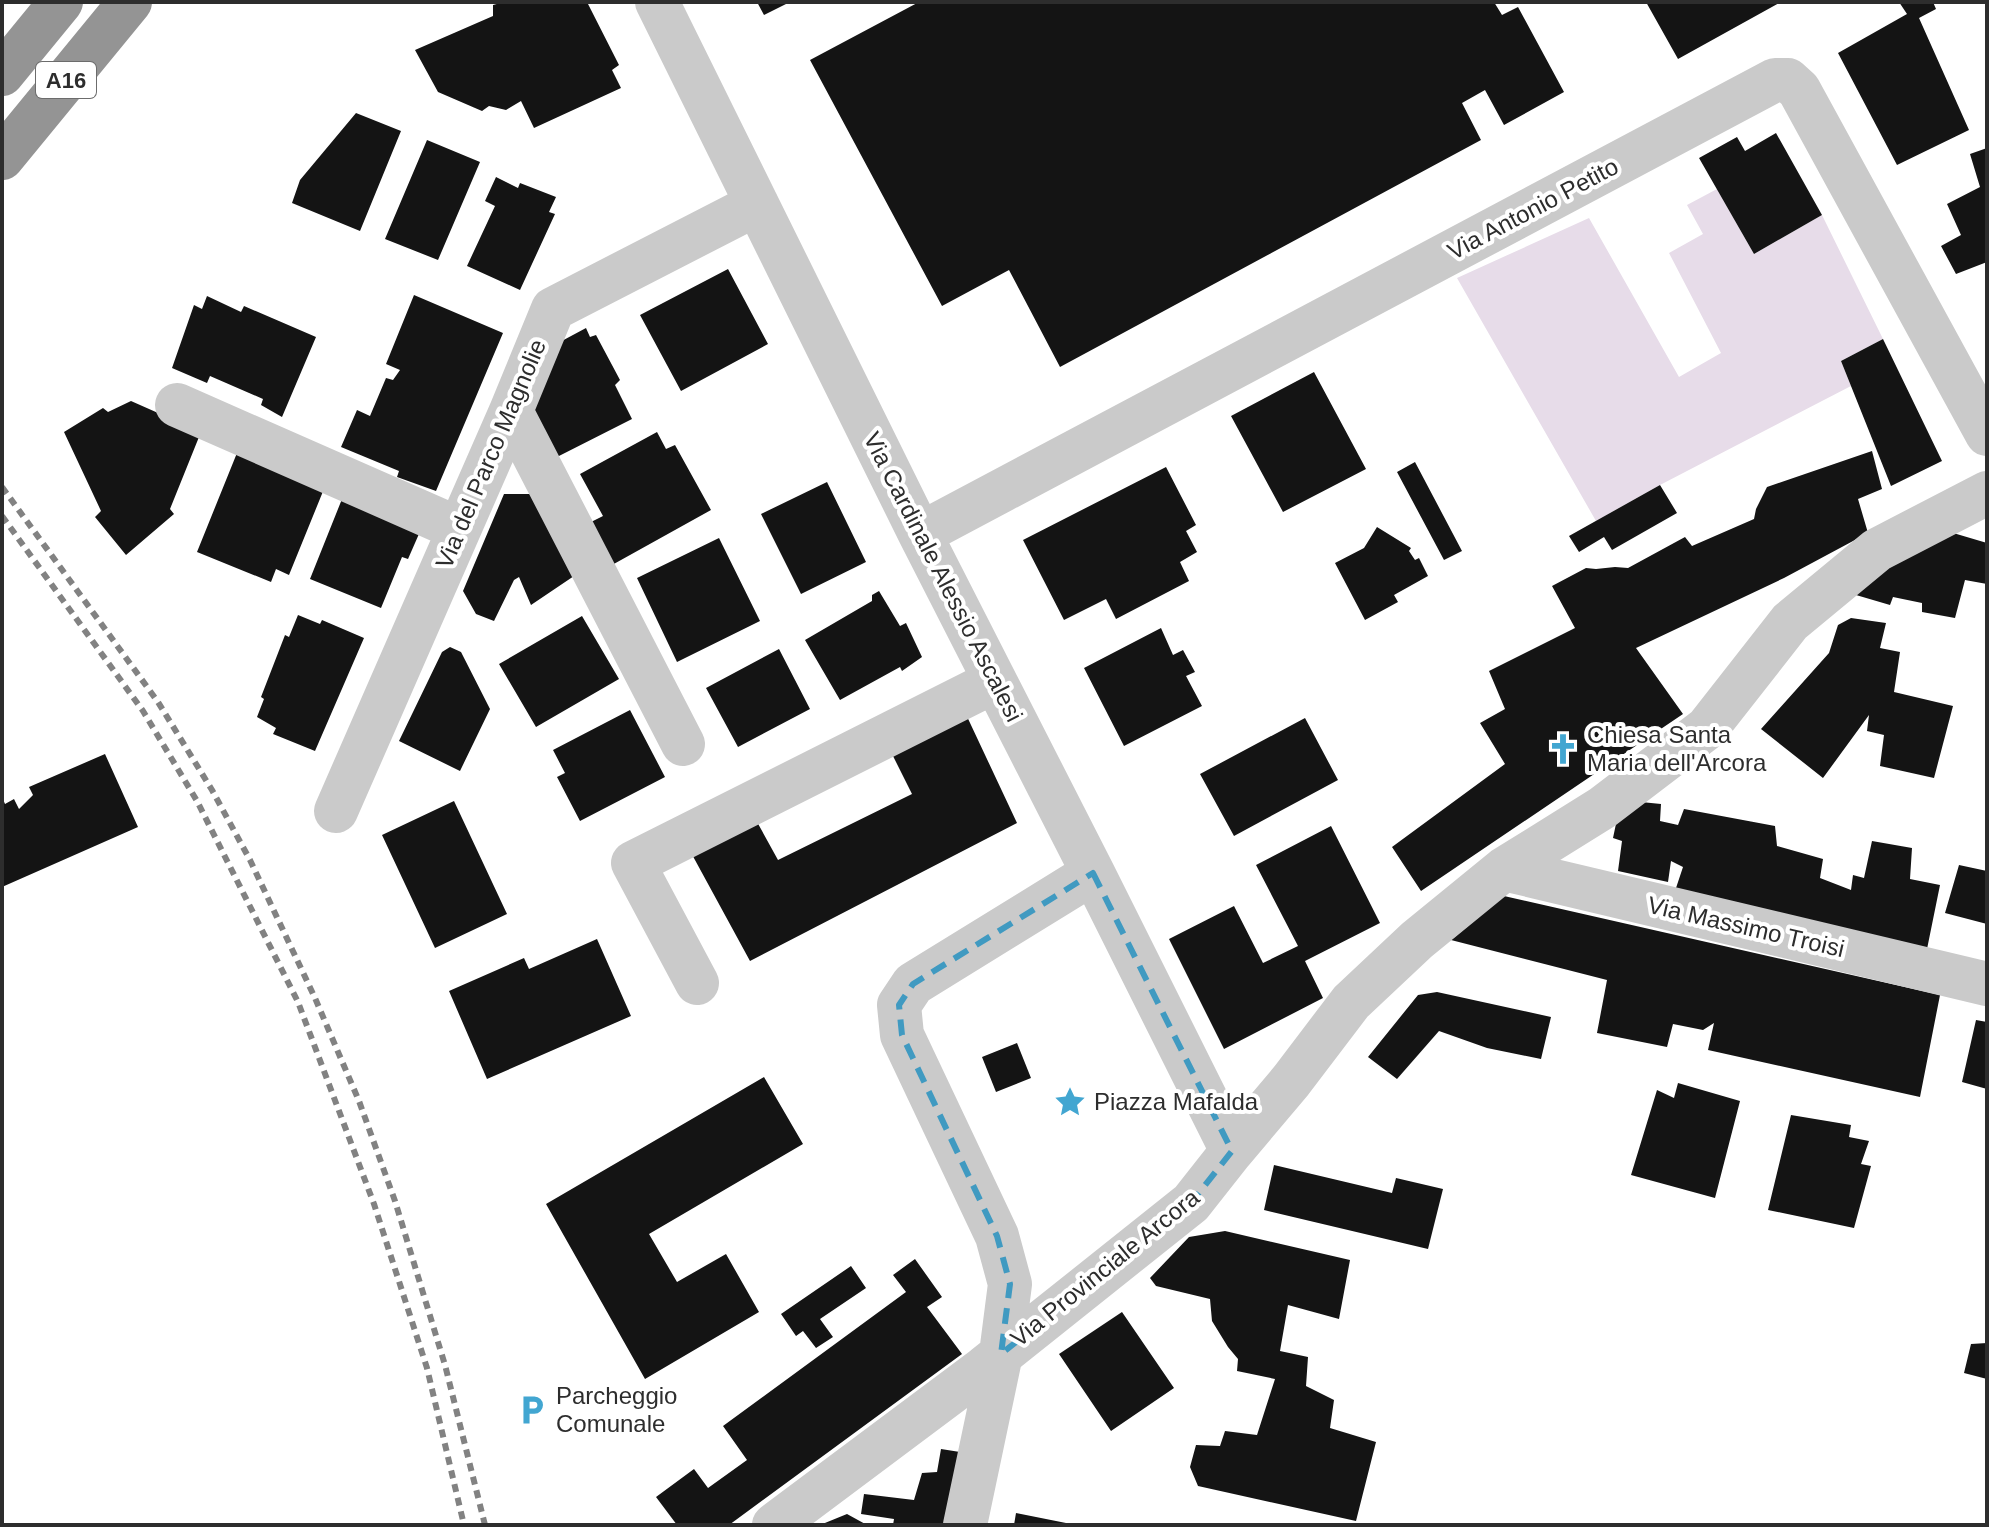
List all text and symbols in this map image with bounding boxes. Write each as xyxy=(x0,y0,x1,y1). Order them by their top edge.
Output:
road number: A16 xyxy=(36,62,96,98)
street label: Via Antonio Petito xyxy=(1443,152,1623,265)
street label: Via del Parco Magnolie xyxy=(430,335,551,572)
street label: Via Cardinale Alessio Ascalesi xyxy=(859,428,1028,726)
place label: Chiesa Santa Maria dell'Arcora xyxy=(1587,721,1767,776)
church icon: Chiesa Santa Maria dell'Arcora xyxy=(1546,732,1580,766)
street label: Via Massimo Troisi xyxy=(1645,891,1847,962)
place icon: Piazza Mafalda xyxy=(1053,1085,1087,1119)
place label: Piazza Mafalda xyxy=(1094,1088,1259,1115)
street label: Via Provinciale Arcora xyxy=(1005,1183,1205,1352)
place label: Parcheggio Comunale xyxy=(556,1382,677,1437)
parking icon: Parcheggio Comunale xyxy=(515,1393,549,1427)

